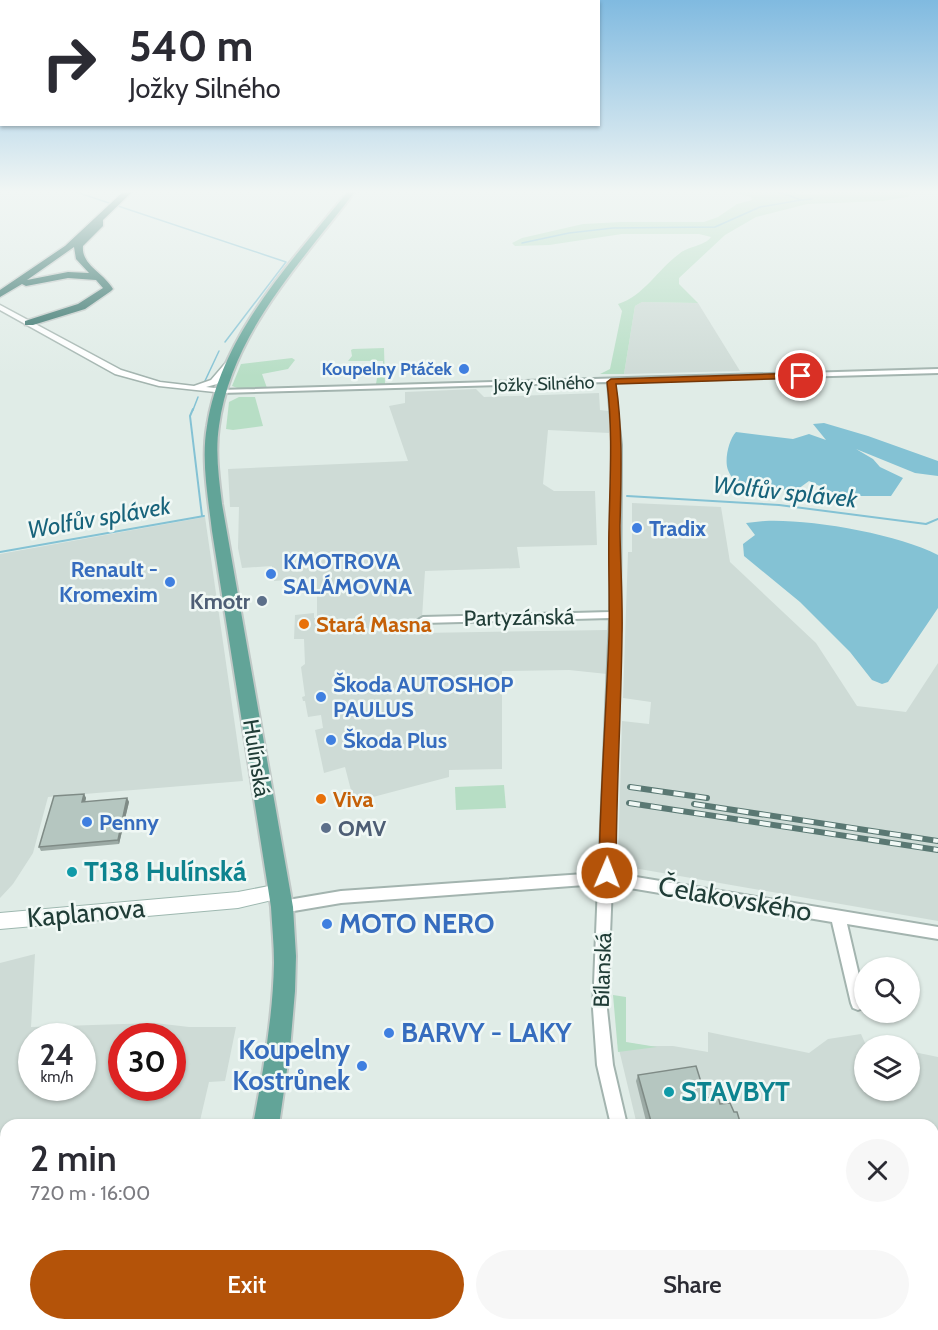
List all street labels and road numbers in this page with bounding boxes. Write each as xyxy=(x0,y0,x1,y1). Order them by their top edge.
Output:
street label: Jožky Silného xyxy=(492,371,595,397)
street label: Partyzánská xyxy=(463,603,575,632)
street label: Hulínská xyxy=(237,717,276,799)
street label: Čelakovského xyxy=(656,868,814,928)
street label: Kaplanova xyxy=(26,891,146,934)
street label: Bílanská xyxy=(588,932,617,1008)

